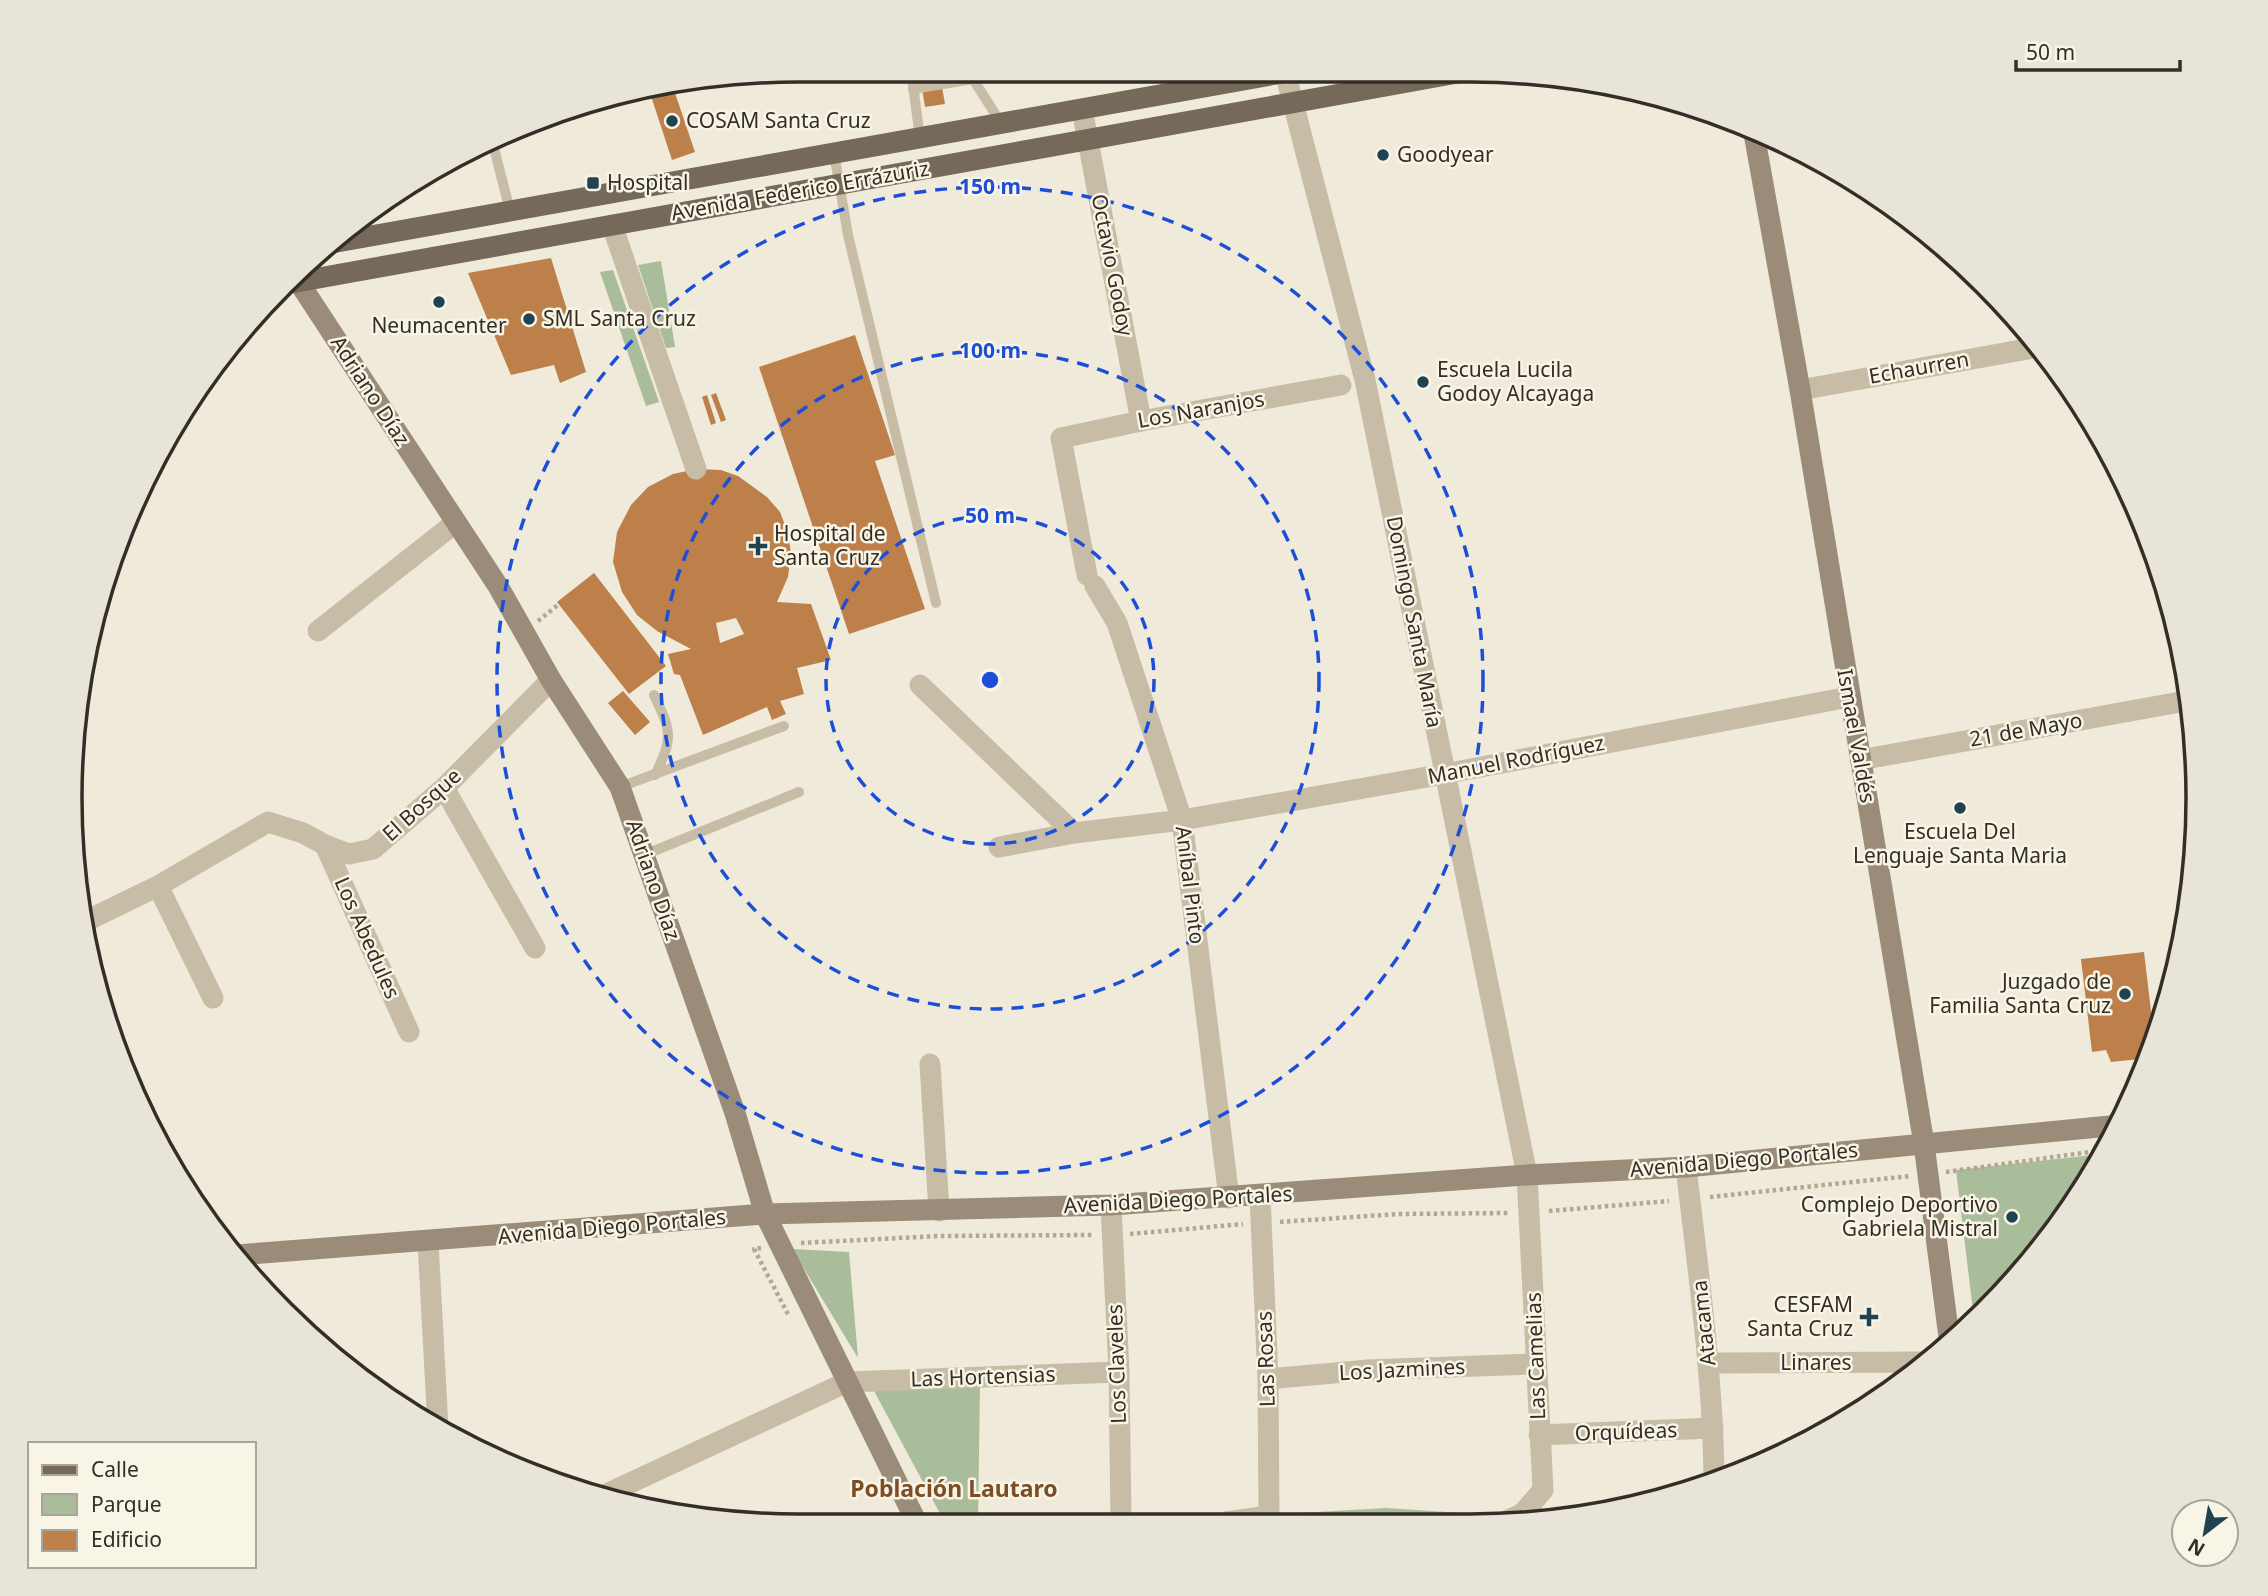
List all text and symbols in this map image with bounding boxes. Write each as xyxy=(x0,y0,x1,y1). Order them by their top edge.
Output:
scale bar xyxy=(2016,28,2180,72)
text: 50 m xyxy=(2026,38,2075,66)
place label: COSAM Santa Cruz xyxy=(686,106,871,134)
marker: COSAM Santa Cruz xyxy=(664,113,680,129)
place label: Goodyear xyxy=(1397,140,1494,168)
marker: Goodyear xyxy=(1375,147,1391,163)
street label: Avenida Federico Errázuriz xyxy=(669,154,931,227)
place label: Hospital xyxy=(607,168,688,196)
text: 150 m xyxy=(959,172,1021,200)
marker: Hospital xyxy=(585,175,601,191)
street label: Octavio Godoy xyxy=(1086,191,1141,338)
marker: Neumacenter xyxy=(431,294,447,310)
place label: SML Santa Cruz xyxy=(543,304,696,332)
place label: Neumacenter xyxy=(371,311,507,339)
marker: SML Santa Cruz xyxy=(521,311,537,327)
street label: Adriano Díaz xyxy=(325,330,417,451)
text: 100 m xyxy=(959,336,1021,364)
street label: Echaurren xyxy=(1867,344,1971,390)
place label: Escuela Lucila Godoy Alcayaga xyxy=(1437,355,1594,407)
marker: Escuela Lucila Godoy Alcayaga xyxy=(1415,374,1431,390)
street label: Los Naranjos xyxy=(1135,384,1266,434)
text: 50 m xyxy=(965,501,1015,529)
street label: Domingo Santa María xyxy=(1381,514,1449,730)
place label: Hospital de Santa Cruz xyxy=(774,519,886,571)
marker: Hospital de Santa Cruz xyxy=(748,536,768,556)
street label: Ismael Valdés xyxy=(1831,667,1883,805)
centre of rings xyxy=(978,668,1002,692)
street label: 21 de Mayo xyxy=(1967,705,2084,753)
street label: Manuel Rodríguez xyxy=(1425,728,1607,790)
street label: El Bosque xyxy=(376,761,467,847)
marker: Escuela Del Lenguaje Santa Maria xyxy=(1952,800,1968,816)
street label: Adriano Díaz xyxy=(620,816,688,944)
place label: Escuela Del Lenguaje Santa Maria xyxy=(1853,817,2067,869)
street label: Aníbal Pinto xyxy=(1170,824,1212,946)
street label: Los Abedules xyxy=(329,872,407,1003)
place label: Juzgado de Familia Santa Cruz xyxy=(1929,967,2111,1019)
marker: Juzgado de Familia Santa Cruz xyxy=(2117,986,2133,1002)
street label: Avenida Diego Portales xyxy=(1629,1135,1859,1183)
street label: Avenida Diego Portales xyxy=(1063,1179,1293,1219)
place label: Complejo Deportivo Gabriela Mistral xyxy=(1801,1190,1998,1242)
street label: Avenida Diego Portales xyxy=(497,1202,727,1250)
marker: Complejo Deportivo Gabriela Mistral xyxy=(2004,1209,2020,1225)
street label: Atacama xyxy=(1685,1279,1721,1367)
place label: CESFAM Santa Cruz xyxy=(1747,1290,1853,1342)
street label: Las Camelias xyxy=(1519,1292,1551,1420)
street label: Los Claveles xyxy=(1100,1304,1132,1424)
marker: CESFAM Santa Cruz xyxy=(1859,1307,1879,1327)
street label: Las Rosas xyxy=(1249,1311,1281,1407)
street label: Linares xyxy=(1780,1348,1852,1376)
street label: Los Jazmines xyxy=(1338,1352,1466,1386)
street label: Las Hortensias xyxy=(910,1359,1056,1393)
street label: Orquídeas xyxy=(1574,1415,1678,1447)
legend xyxy=(28,1442,256,1568)
text: Calle xyxy=(91,1455,139,1483)
district label: Población Lautaro xyxy=(850,1472,1058,1504)
text: Parque xyxy=(91,1490,161,1518)
north arrow xyxy=(2170,1498,2240,1568)
text: Edificio xyxy=(91,1525,162,1553)
text: N xyxy=(2183,1532,2210,1563)

